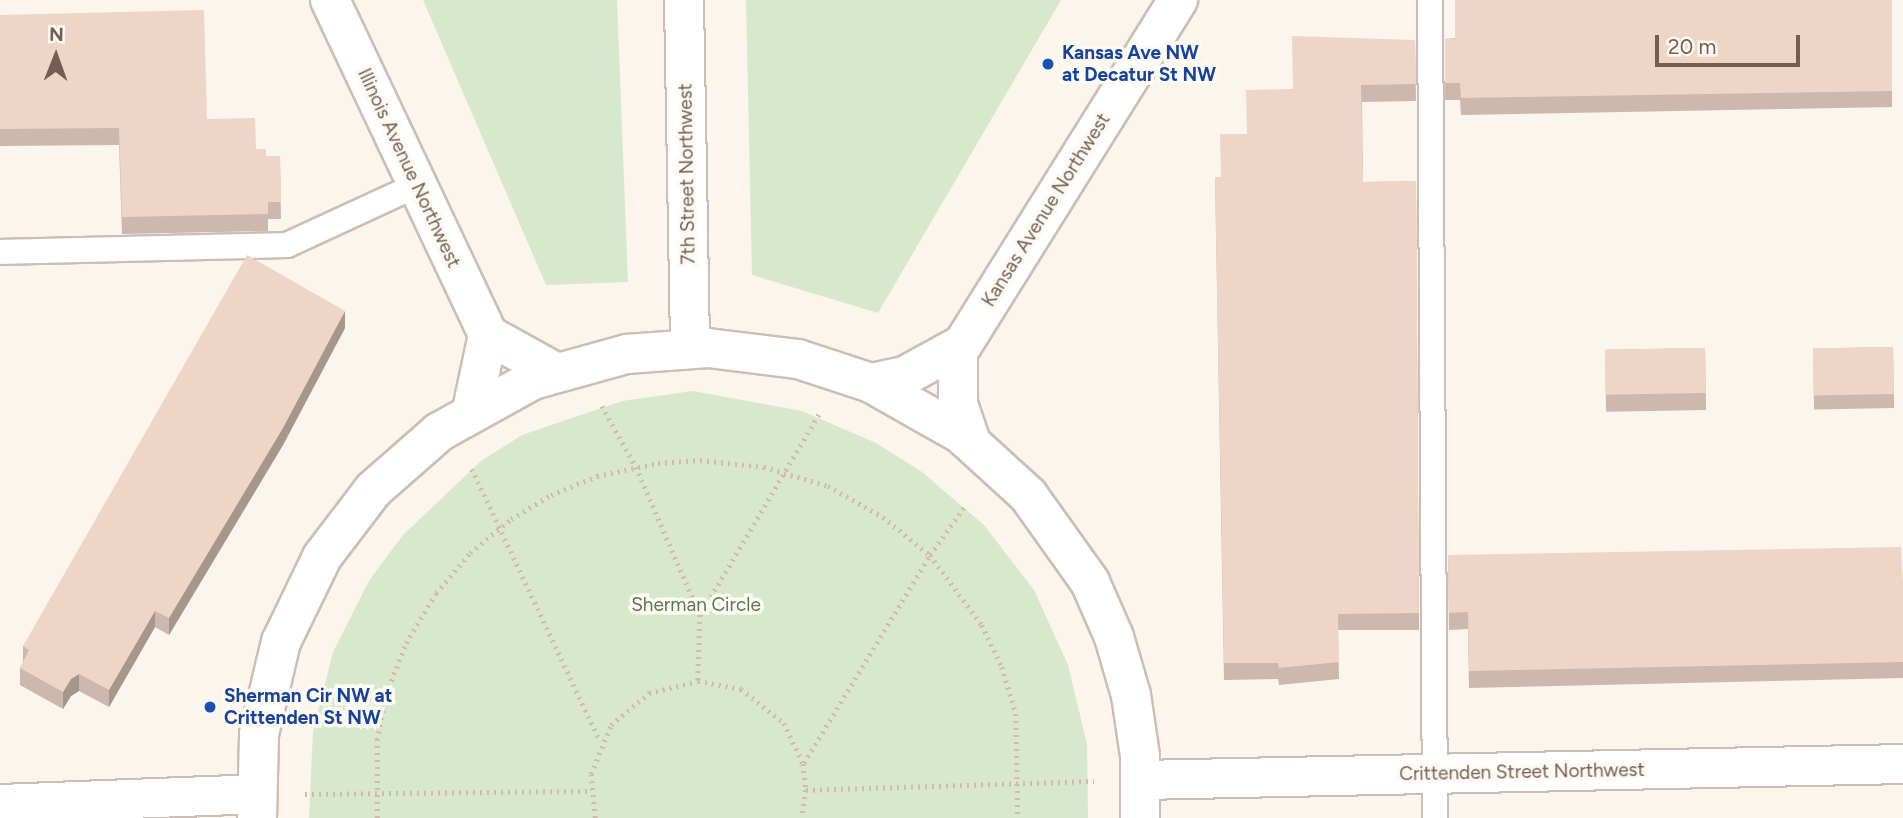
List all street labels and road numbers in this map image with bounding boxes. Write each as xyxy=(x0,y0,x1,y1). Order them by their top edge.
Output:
street label: Illinois Avenue Northwest xyxy=(353,65,465,271)
street label: 7th Street Northwest xyxy=(674,83,700,265)
street label: Kansas Avenue Northwest xyxy=(977,109,1115,311)
street label: Crittenden Street Northwest xyxy=(1399,758,1645,786)

